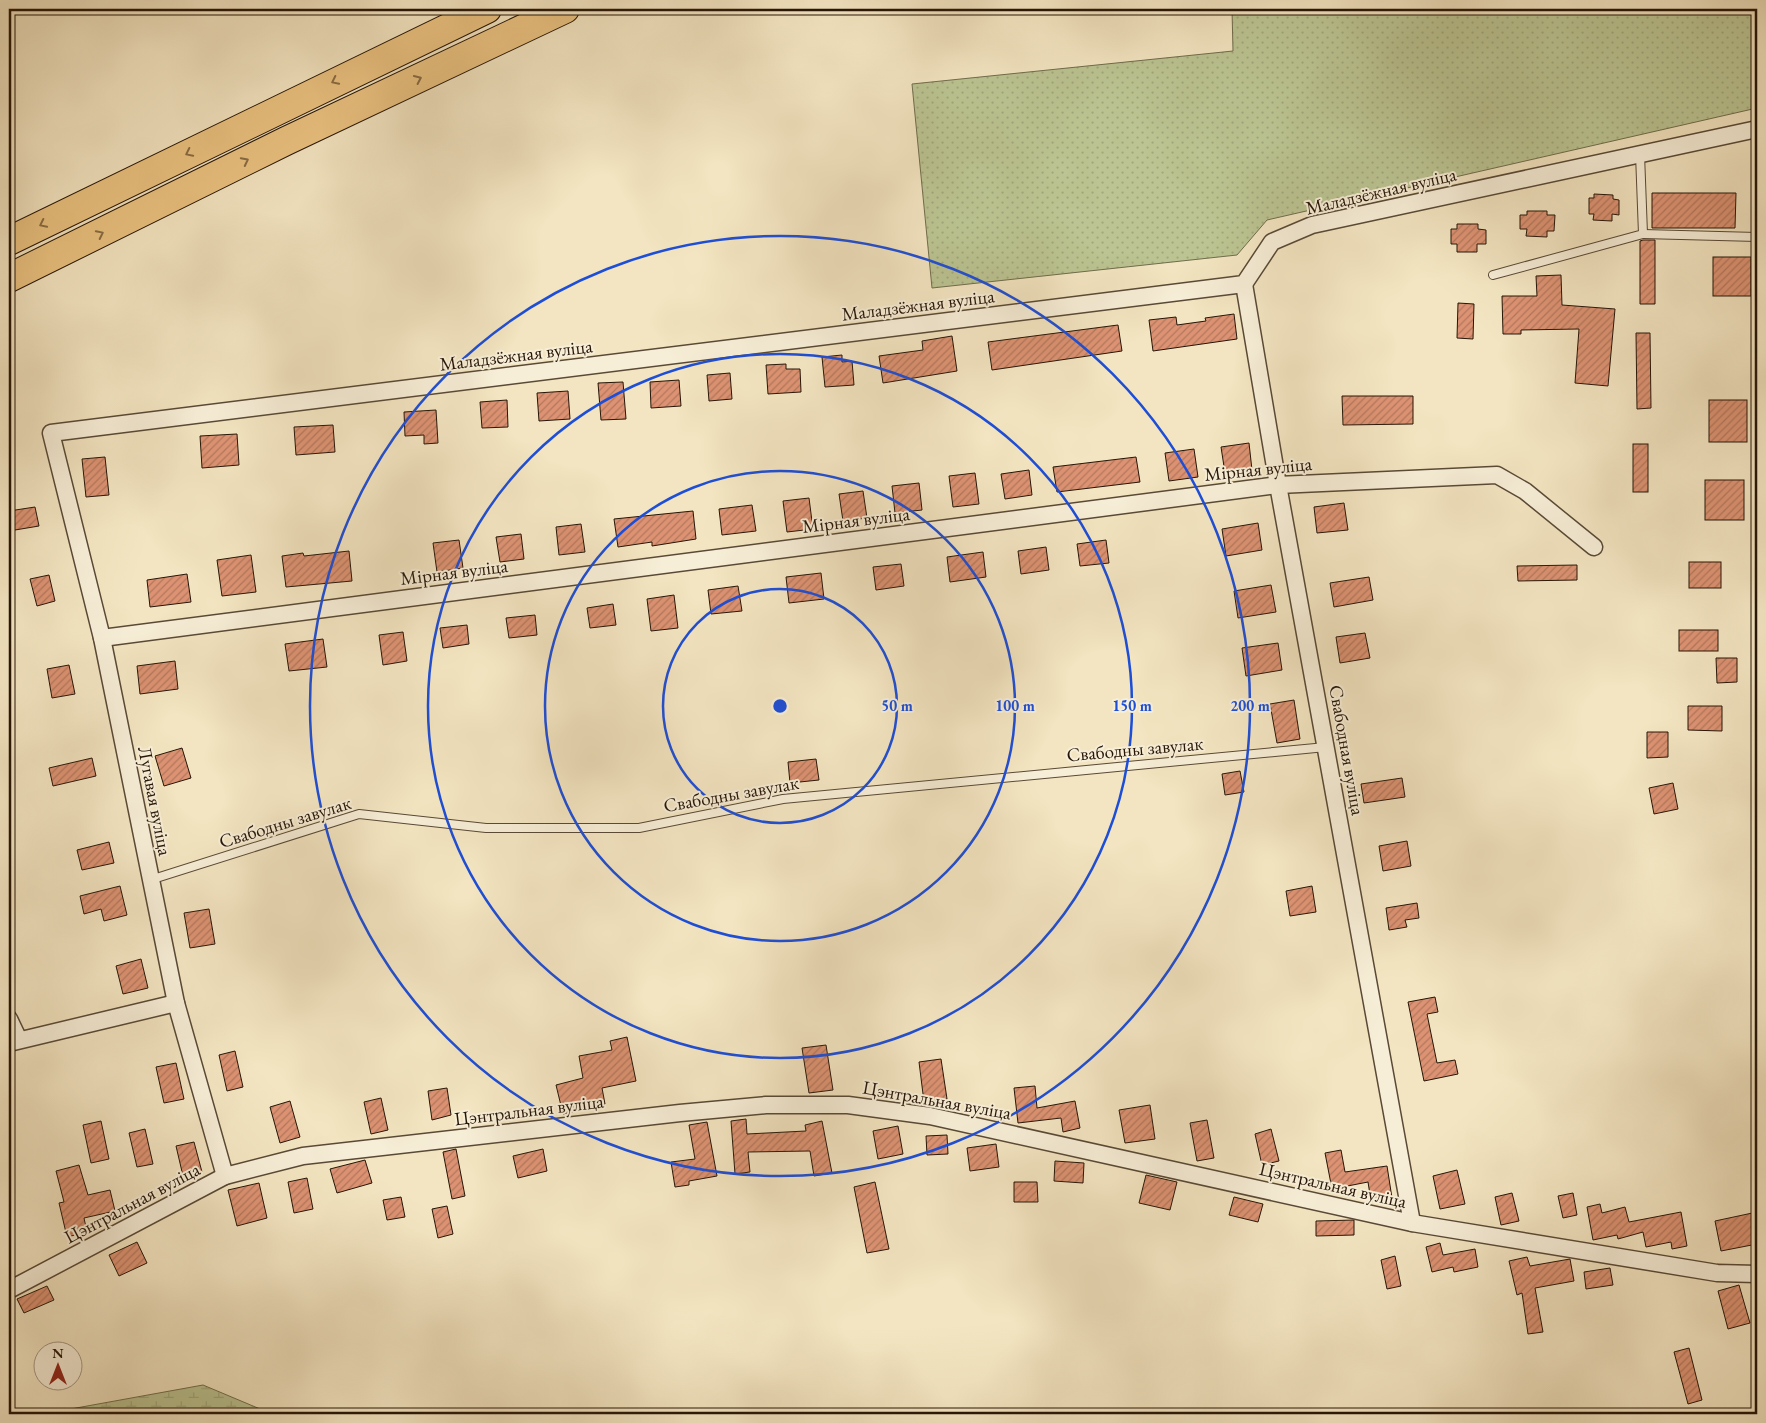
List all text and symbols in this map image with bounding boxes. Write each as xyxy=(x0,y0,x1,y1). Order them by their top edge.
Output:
one-way arrow xyxy=(331,75,340,85)
one-way arrow xyxy=(413,75,422,85)
one-way arrow xyxy=(185,146,194,157)
one-way arrow xyxy=(240,157,249,167)
street label: Маладзёжная вуліца xyxy=(1303,161,1459,220)
one-way arrow xyxy=(39,218,48,229)
one-way arrow xyxy=(95,230,104,240)
street label: Маладзёжная вуліца xyxy=(840,283,996,327)
street label: Маладзёжная вуліца xyxy=(438,333,594,377)
street label: Мірная вуліца xyxy=(1203,451,1314,487)
street label: Мірная вуліца xyxy=(801,501,912,539)
street label: Мірная вуліца xyxy=(399,553,510,591)
street label: Свабодная вуліца xyxy=(1323,683,1371,818)
text: 50 m xyxy=(881,696,913,715)
text: 100 m xyxy=(995,696,1035,715)
text: 150 m xyxy=(1112,696,1152,715)
text: 200 m xyxy=(1230,696,1270,715)
centre of rings xyxy=(771,697,789,715)
street label: Свабодны завулак xyxy=(1066,731,1204,767)
street label: Лугавая вуліца xyxy=(132,744,178,858)
street label: Свабодны завулак xyxy=(661,770,801,818)
street label: Свабодны завулак xyxy=(216,790,354,854)
street label: Цэнтральная вуліца xyxy=(861,1075,1014,1125)
street label: Цэнтральная вуліца xyxy=(453,1088,606,1132)
street label: Цэнтральная вуліца xyxy=(60,1156,205,1249)
street label: Цэнтральная вуліца xyxy=(1257,1156,1409,1214)
north arrow xyxy=(32,1340,82,1390)
text: N xyxy=(52,1344,64,1362)

